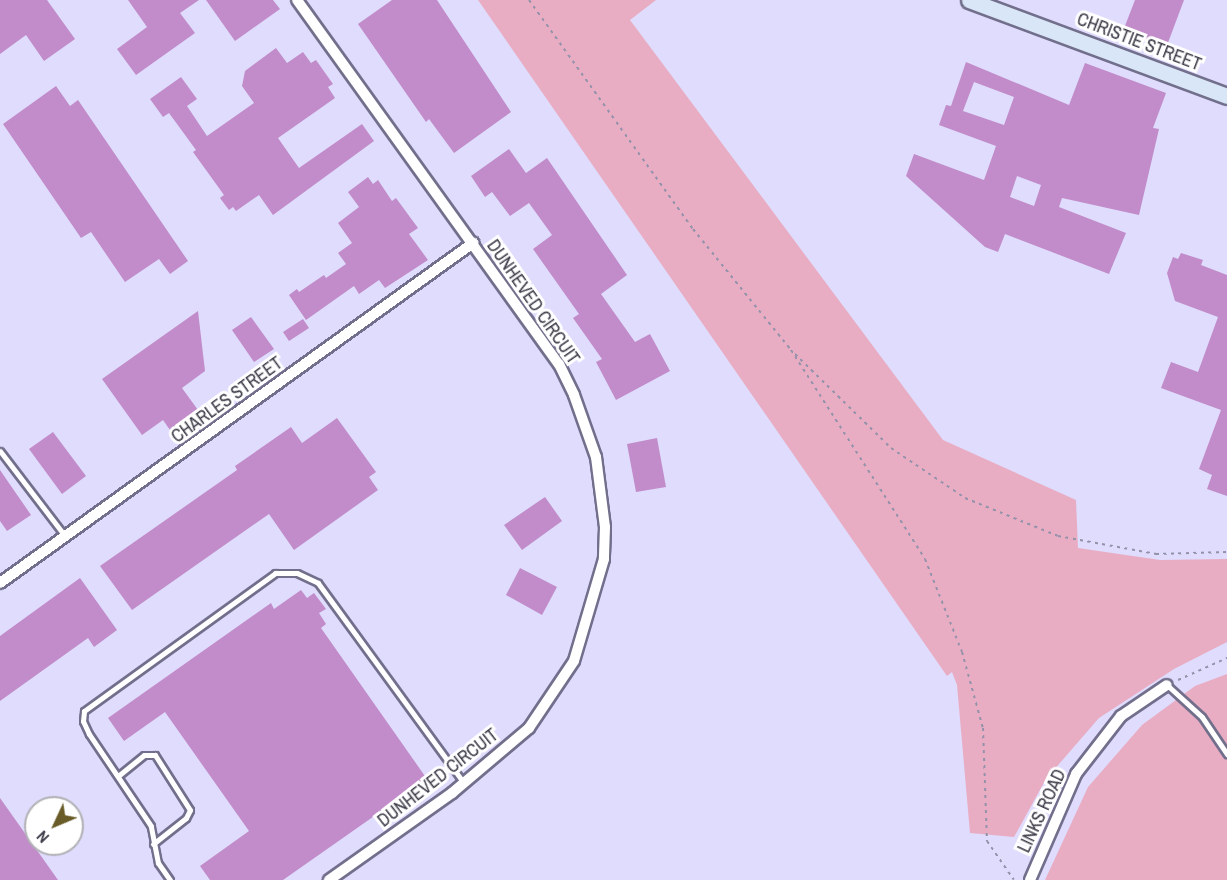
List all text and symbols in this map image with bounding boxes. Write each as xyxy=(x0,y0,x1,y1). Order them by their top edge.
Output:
street label: CHRISTIE STREET xyxy=(1074,8,1204,76)
street label: DUNHEVED CIRCUIT xyxy=(482,236,584,368)
street label: CHARLES STREET xyxy=(167,352,287,448)
street label: DUNHEVED CIRCUIT xyxy=(374,724,502,832)
street label: LINKS ROAD xyxy=(1013,766,1071,856)
north arrow xyxy=(24,796,84,856)
text: N xyxy=(31,826,54,848)

